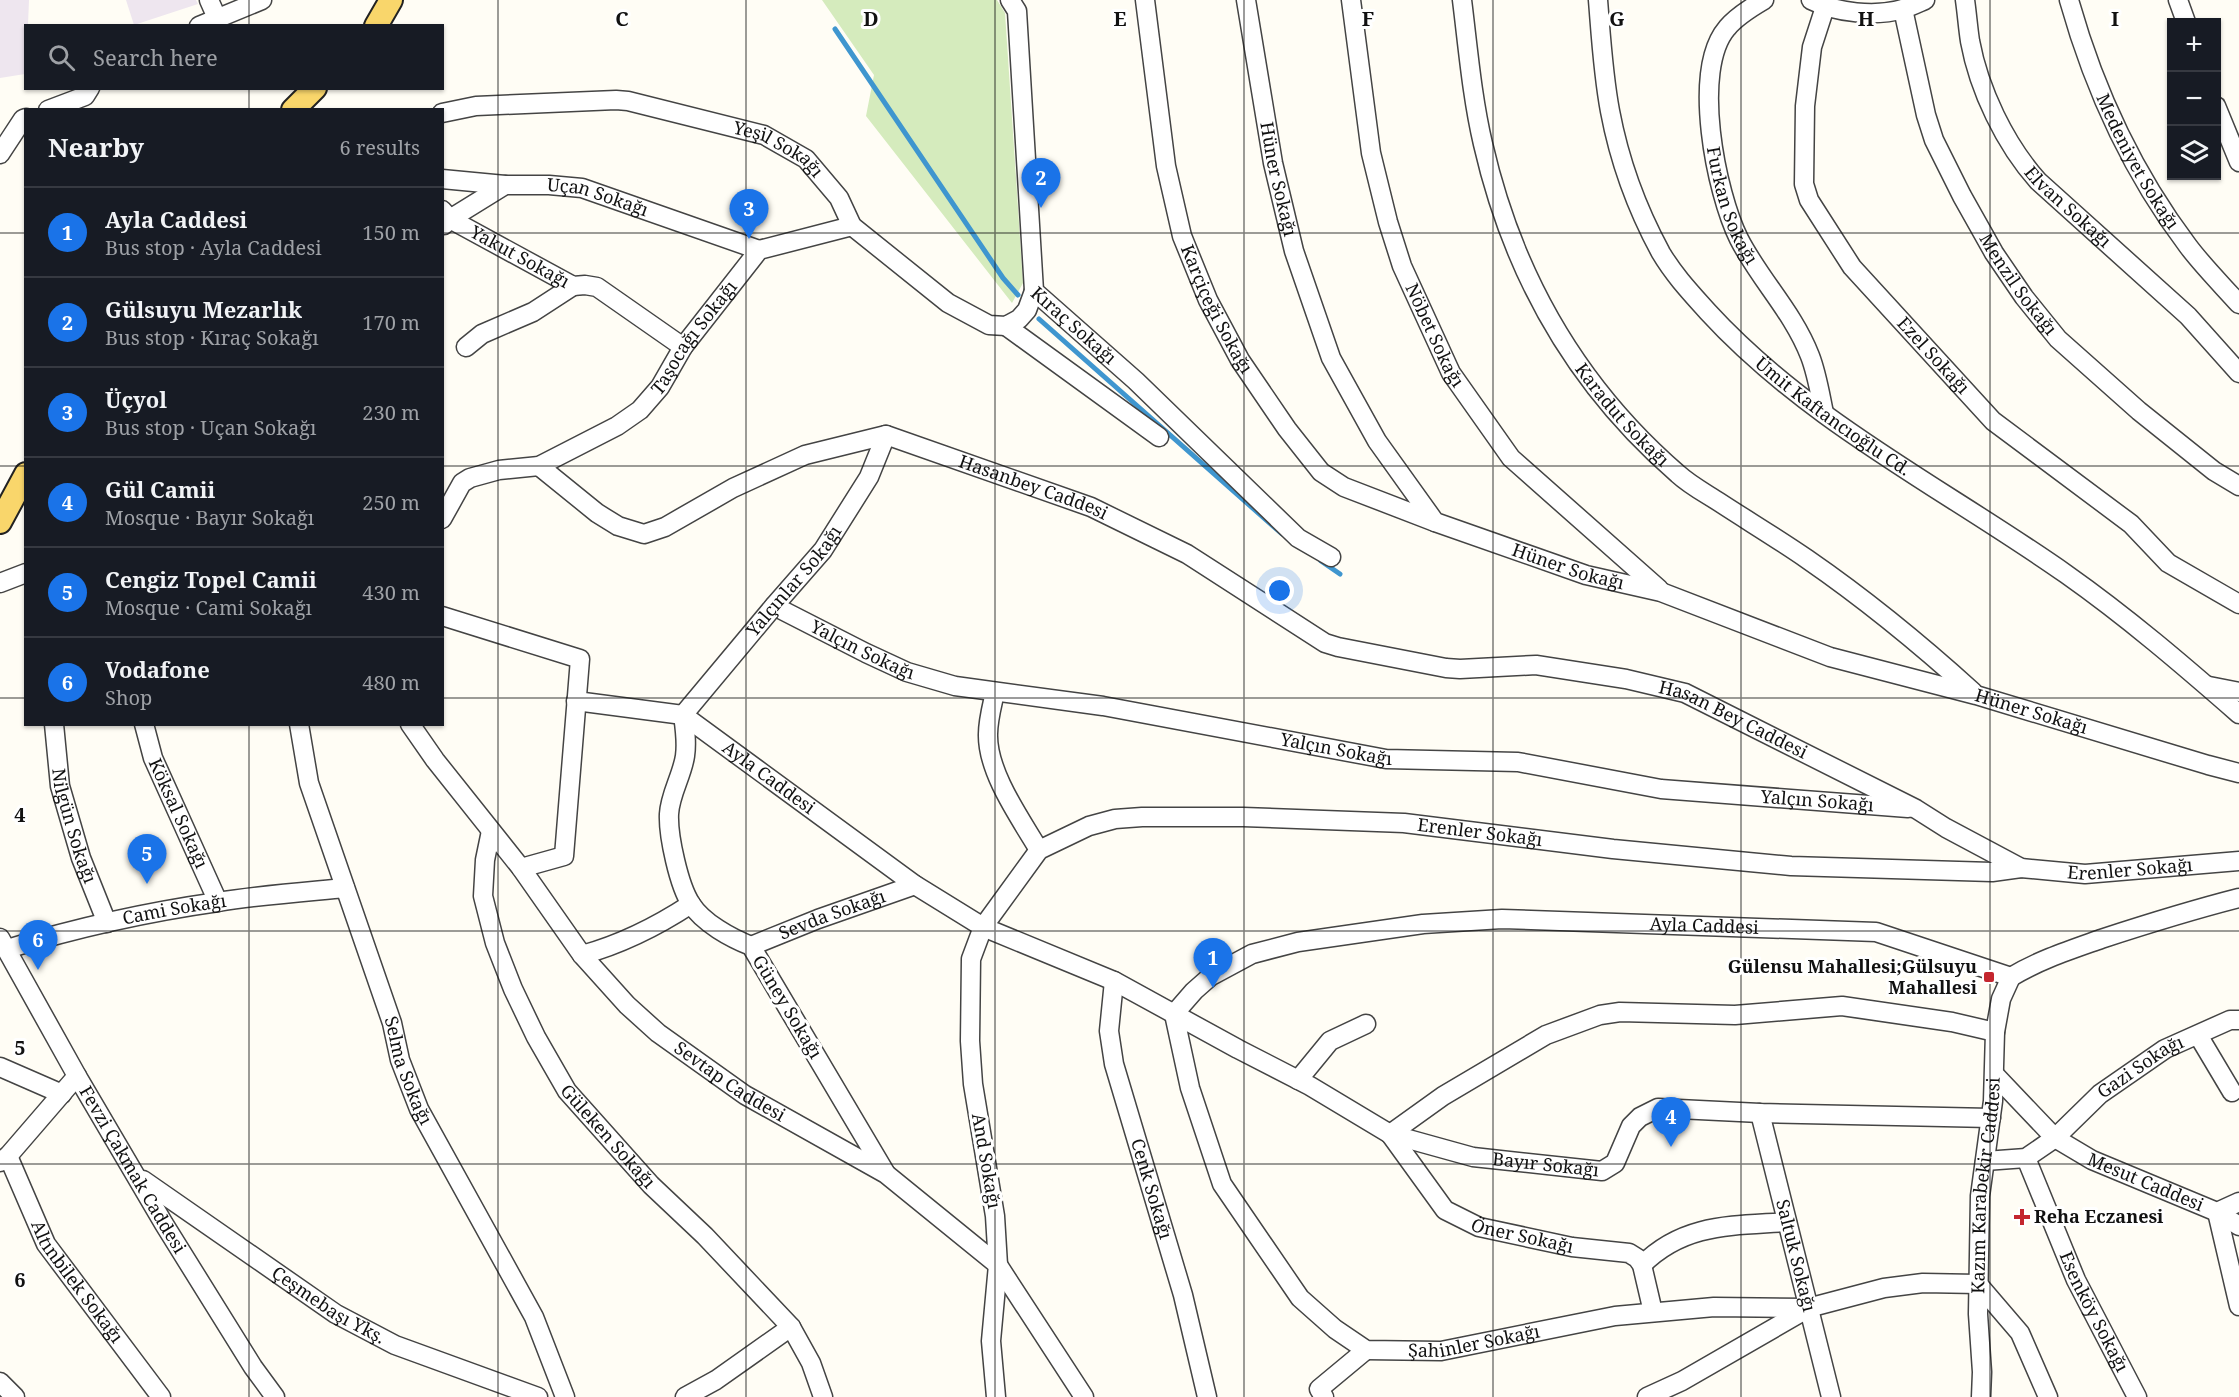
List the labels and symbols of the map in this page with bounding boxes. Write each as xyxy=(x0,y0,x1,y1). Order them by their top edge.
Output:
text: C xyxy=(615,5,629,32)
text: D xyxy=(863,5,879,32)
text: E xyxy=(1113,5,1127,32)
text: F xyxy=(1362,5,1374,32)
text: G xyxy=(1609,5,1625,32)
text: H xyxy=(1858,5,1874,32)
text: I xyxy=(2111,5,2119,32)
street label: Medeniyet Sokağı xyxy=(2092,89,2185,234)
street label: Yeşil Sokağı xyxy=(730,115,829,182)
street label: Hüner Sokağı xyxy=(1255,120,1303,239)
street label: Furkan Sokağı xyxy=(1702,145,1764,269)
pin: 2 xyxy=(1022,158,1060,208)
street label: Elvan Sokağı xyxy=(2019,161,2117,252)
street label: Uçan Sokağı xyxy=(546,172,652,221)
pin: 3 xyxy=(730,190,768,239)
street label: Yakut Sokağı xyxy=(466,219,574,293)
street label: Menzil Sokağı xyxy=(1974,229,2063,340)
street label: Karçiçeği Sokağı xyxy=(1176,241,1259,378)
street label: Taşocağı Sokağı xyxy=(645,275,742,400)
street label: Nöbet Sokağı xyxy=(1400,279,1470,392)
street label: Kıraç Sokağı xyxy=(1026,281,1122,369)
street label: Ezel Sokağı xyxy=(1892,311,1976,399)
street label: Ümit Kaftancıoğlu Cd. xyxy=(1751,351,1916,481)
street label: Karadut Sokağı xyxy=(1570,358,1675,471)
street label: Hasanbey Caddesi xyxy=(956,449,1113,525)
street label: Yalçınlar Sokağı xyxy=(740,521,846,642)
street label: Hüner Sokağı xyxy=(1509,537,1627,594)
your location xyxy=(1265,576,1294,605)
street label: Yalçın Sokağı xyxy=(806,613,918,685)
street label: Hasan Bey Caddesi xyxy=(1657,674,1812,764)
street label: Hüner Sokağı xyxy=(1972,682,2091,739)
street label: Yalçın Sokağı xyxy=(1277,726,1392,770)
street label: Ayla Caddesi xyxy=(718,735,821,819)
street label: Köksal Sokağı xyxy=(144,754,214,872)
street label: Nilgün Sokağı xyxy=(47,767,103,887)
street label: Yalçın Sokağı xyxy=(1759,784,1875,816)
text: 4 xyxy=(14,801,26,828)
street label: Erenler Sokağı xyxy=(1416,812,1544,851)
pin: 5 xyxy=(128,834,166,884)
street label: Erenler Sokağı xyxy=(2066,852,2194,885)
street label: Sevda Sokağı xyxy=(775,883,889,945)
street label: Cami Sokağı xyxy=(120,888,228,930)
street label: Ayla Caddesi xyxy=(1649,911,1759,939)
pin: 6 xyxy=(18,920,57,970)
pin: 1 xyxy=(1194,938,1232,988)
street label: Güney Sokağı xyxy=(748,950,828,1063)
place label: Gülensu Mahallesi;Gülsuyu Mahallesi xyxy=(1728,954,1978,999)
marker: Gülensu Mahallesi;Gülsuyu Mahallesi xyxy=(1982,970,1996,984)
street label: Selma Sokağı xyxy=(380,1013,438,1129)
street label: Gazi Sokağı xyxy=(2092,1029,2187,1103)
text: 5 xyxy=(14,1034,26,1061)
street label: Sevtap Caddesi xyxy=(670,1035,790,1126)
street label: Kazım Karabekir Caddesi xyxy=(1965,1077,2005,1294)
street label: Güleken Sokağı xyxy=(555,1079,661,1193)
street label: Fevzi Çakmak Caddesi xyxy=(74,1081,192,1258)
pin: 4 xyxy=(1652,1098,1690,1147)
street label: And Sokağı xyxy=(967,1111,1007,1211)
street label: Cenk Sokağı xyxy=(1126,1135,1179,1242)
street label: Bayır Sokağı xyxy=(1491,1146,1600,1182)
street label: Mesut Caddesi xyxy=(2084,1146,2208,1216)
street label: Saltuk Sokağı xyxy=(1771,1197,1822,1314)
place label: Reha Eczanesi xyxy=(2034,1204,2164,1228)
marker: Reha Eczanesi xyxy=(2015,1210,2029,1224)
street label: Öner Sokağı xyxy=(1467,1212,1576,1258)
street label: Altınbilek Sokağı xyxy=(26,1216,129,1347)
street label: Esenköy Sokağı xyxy=(2055,1247,2135,1376)
street label: Çeşmebaşı Ykş. xyxy=(267,1260,390,1349)
text: 6 xyxy=(14,1266,26,1293)
street label: Şahinler Sokağı xyxy=(1408,1318,1542,1362)

